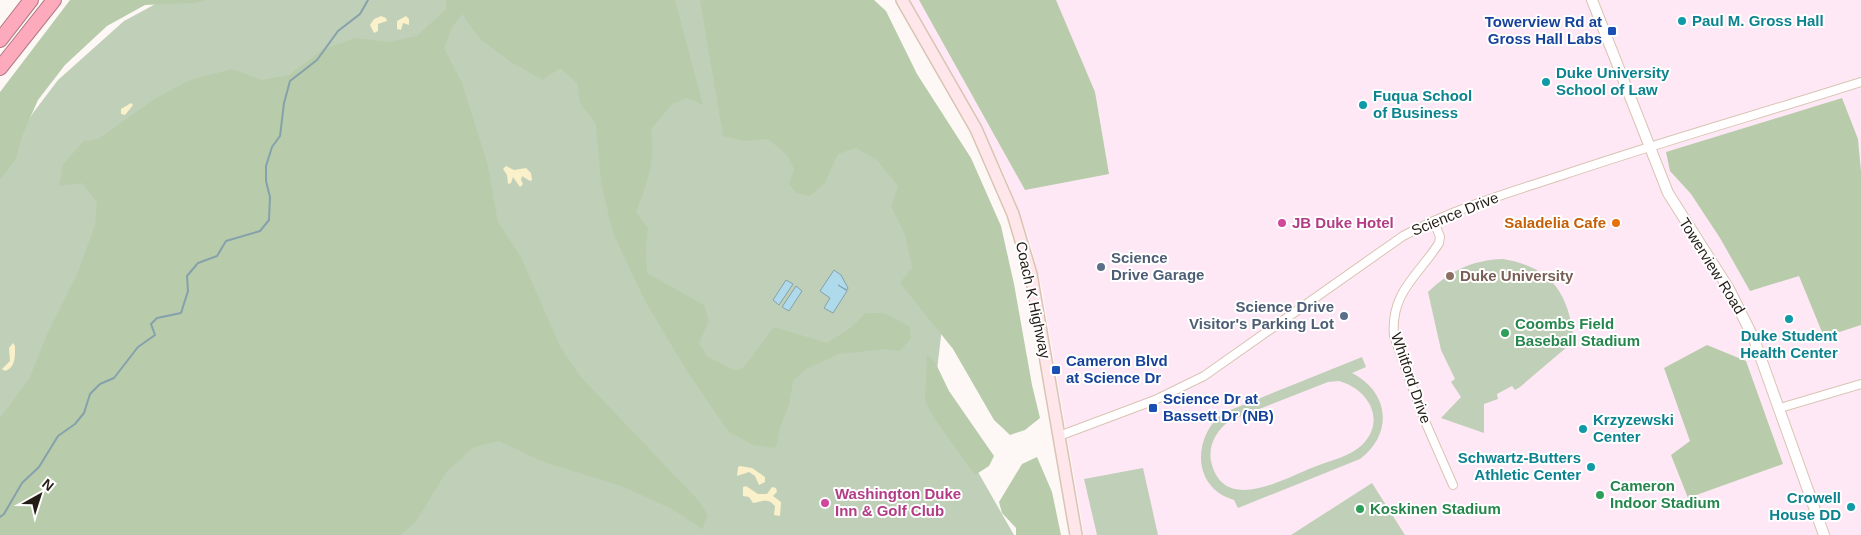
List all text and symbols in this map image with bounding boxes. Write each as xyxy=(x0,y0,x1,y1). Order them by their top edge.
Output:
place label: Paul M. Gross Hall xyxy=(1692,12,1824,29)
place label: Towerview Rd at Gross Hall Labs xyxy=(1485,13,1602,47)
marker: Paul M. Gross Hall xyxy=(1676,15,1688,27)
marker: Towerview Rd at Gross Hall Labs xyxy=(1606,25,1618,37)
place label: Duke University School of Law xyxy=(1556,64,1670,98)
marker: Duke University School of Law xyxy=(1540,76,1552,88)
place label: Fuqua School of Business xyxy=(1373,87,1472,121)
marker: Fuqua School of Business xyxy=(1357,99,1369,111)
street label: Science Drive xyxy=(1409,188,1501,239)
place label: JB Duke Hotel xyxy=(1292,214,1394,231)
place label: Saladelia Cafe xyxy=(1504,214,1606,231)
street label: Towerview Road xyxy=(1676,215,1749,317)
marker: JB Duke Hotel xyxy=(1276,217,1288,229)
marker: Saladelia Cafe xyxy=(1610,217,1622,229)
street label: Coach K Highway xyxy=(1013,240,1054,360)
place label: Science Drive Garage xyxy=(1111,249,1204,283)
marker: Science Drive Garage xyxy=(1095,261,1107,273)
place label: Duke University xyxy=(1460,267,1574,284)
marker: Duke University xyxy=(1444,270,1456,282)
place label: Science Drive Visitor's Parking Lot xyxy=(1189,298,1334,332)
marker: Science Drive Visitor's Parking Lot xyxy=(1338,310,1350,322)
marker: Duke Student Health Center xyxy=(1783,313,1795,325)
place label: Coombs Field Baseball Stadium xyxy=(1515,315,1640,349)
marker: Coombs Field Baseball Stadium xyxy=(1499,327,1511,339)
place label: Duke Student Health Center xyxy=(1740,327,1838,361)
street label: Whitford Drive xyxy=(1388,330,1435,426)
place label: Cameron Blvd at Science Dr xyxy=(1066,352,1168,386)
marker: Cameron Blvd at Science Dr xyxy=(1050,364,1062,376)
place label: Science Dr at Bassett Dr (NB) xyxy=(1163,390,1274,424)
marker: Science Dr at Bassett Dr (NB) xyxy=(1147,402,1159,414)
place label: Krzyzewski Center xyxy=(1593,411,1674,445)
marker: Krzyzewski Center xyxy=(1577,423,1589,435)
place label: Schwartz-Butters Athletic Center xyxy=(1458,449,1581,483)
marker: Schwartz-Butters Athletic Center xyxy=(1585,461,1597,473)
north arrow xyxy=(15,470,65,520)
text: N xyxy=(39,475,57,494)
place label: Cameron Indoor Stadium xyxy=(1610,477,1720,511)
place label: Washington Duke Inn & Golf Club xyxy=(835,485,961,519)
marker: Cameron Indoor Stadium xyxy=(1594,489,1606,501)
place label: Crowell House DD xyxy=(1769,489,1841,523)
marker: Washington Duke Inn & Golf Club xyxy=(819,497,831,509)
place label: Koskinen Stadium xyxy=(1370,500,1501,517)
marker: Crowell House DD xyxy=(1845,501,1857,513)
marker: Koskinen Stadium xyxy=(1354,503,1366,515)

